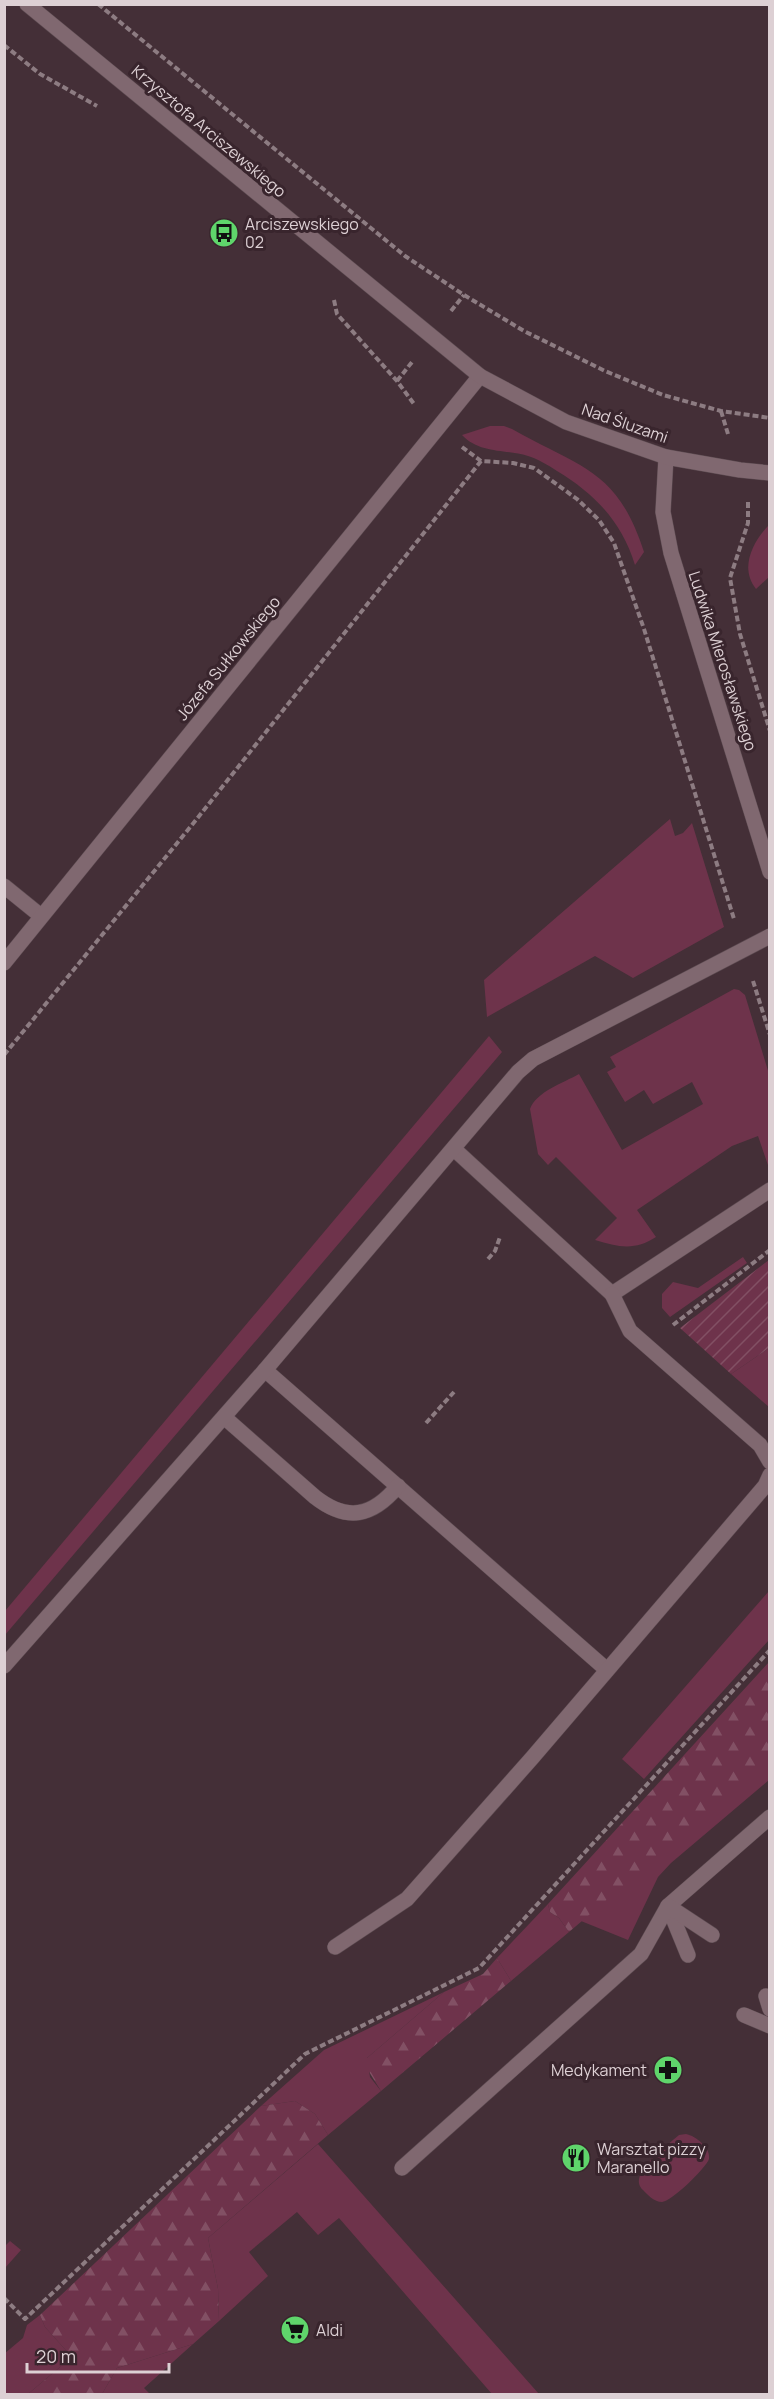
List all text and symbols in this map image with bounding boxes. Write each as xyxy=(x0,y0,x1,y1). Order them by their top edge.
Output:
street label: Krzysztofa Arciszewskiego xyxy=(127,60,291,202)
place label: Arciszewskiego 02 xyxy=(245,213,359,253)
bus stop icon: Arciszewskiego 02 xyxy=(208,217,240,249)
street label: Nad Śluzami xyxy=(579,398,671,448)
street label: Ludwika Mierosławskiego xyxy=(684,568,762,754)
street label: Józefa Sułkowskiego xyxy=(171,591,285,725)
pharmacy icon: Medykament xyxy=(652,2054,684,2086)
place label: Medykament xyxy=(551,2059,647,2081)
place label: Warsztat pizzy Maranello xyxy=(597,2138,706,2178)
restaurant icon: Warsztat pizzy Maranello xyxy=(560,2142,592,2174)
supermarket icon: Aldi xyxy=(279,2314,311,2346)
place label: Aldi xyxy=(316,2319,343,2341)
scale bar xyxy=(27,2336,170,2374)
text: 20 m xyxy=(36,2344,76,2368)

